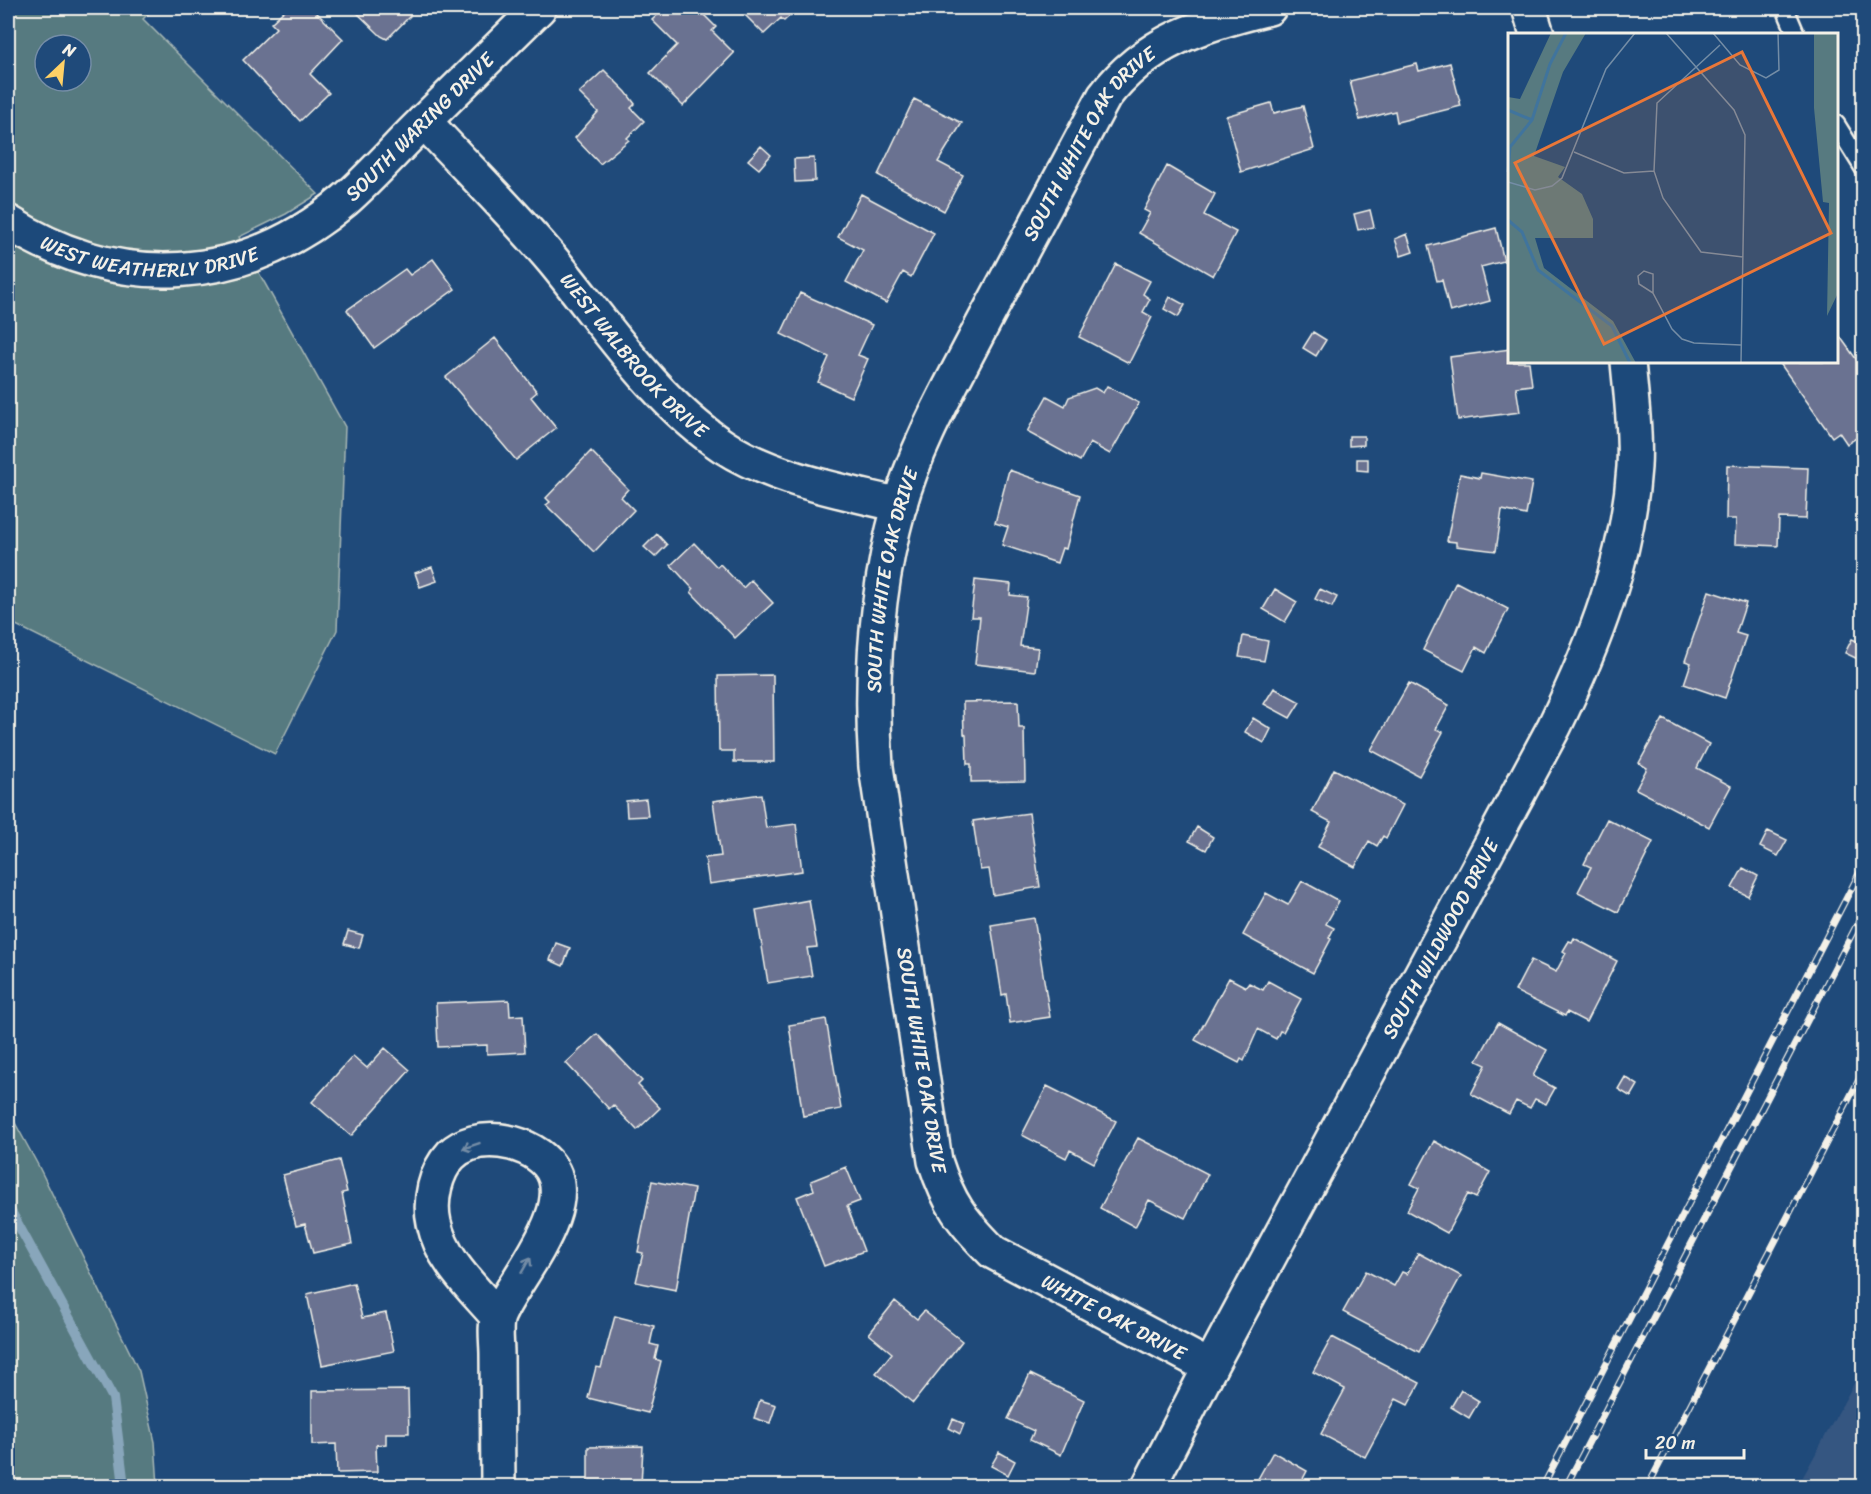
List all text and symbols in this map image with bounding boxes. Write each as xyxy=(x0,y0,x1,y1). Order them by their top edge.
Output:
north arrow xyxy=(33,33,93,93)
inset map xyxy=(1508,33,1838,363)
text: N xyxy=(57,34,82,66)
street label: SOUTH WHITE OAK DRIVE xyxy=(1013,36,1165,247)
street label: SOUTH WARING DRIVE xyxy=(337,42,504,210)
street label: WEST WEATHERLY DRIVE xyxy=(34,226,266,288)
street label: WEST WALBROOK DRIVE xyxy=(551,265,717,449)
street label: SOUTH WHITE OAK DRIVE xyxy=(857,461,929,693)
street label: SOUTH WILDWOOD DRIVE xyxy=(1372,831,1510,1046)
street label: SOUTH WHITE OAK DRIVE xyxy=(886,944,957,1178)
one-way arrow xyxy=(462,1141,481,1152)
one-way arrow xyxy=(521,1257,533,1274)
street label: WHITE OAK DRIVE xyxy=(1035,1264,1194,1371)
scale bar xyxy=(1646,1422,1744,1460)
text: 20 m xyxy=(1655,1427,1695,1459)

